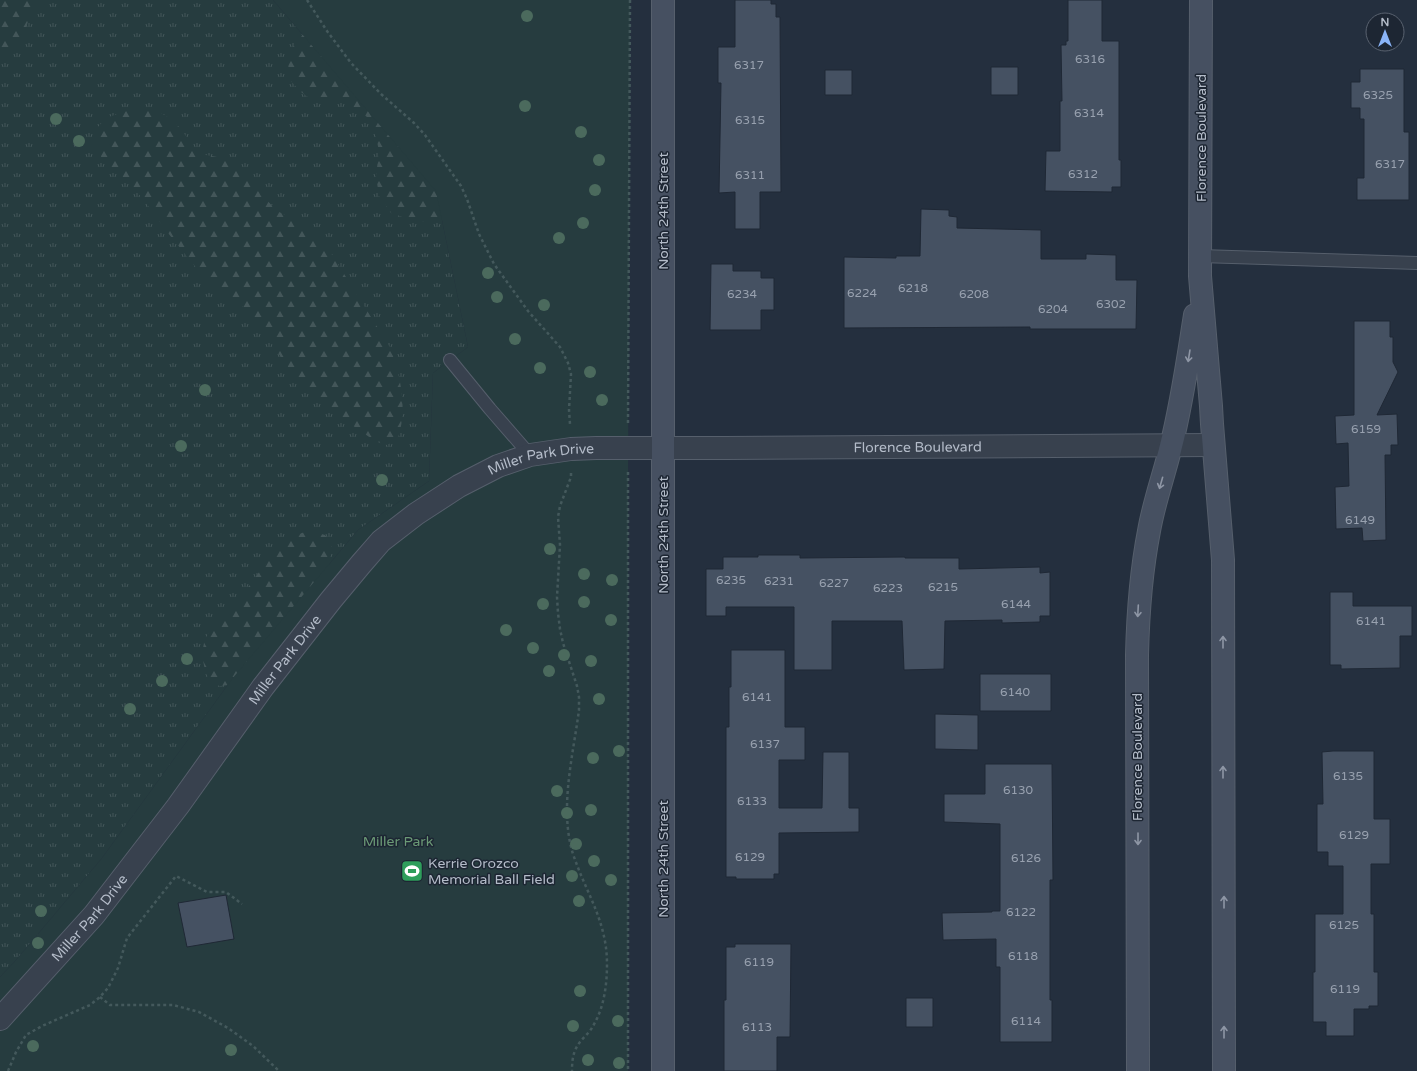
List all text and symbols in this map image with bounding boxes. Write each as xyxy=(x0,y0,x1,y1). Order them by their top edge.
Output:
north arrow xyxy=(1365,12,1405,52)
text: N xyxy=(1381,16,1389,29)
house number: 6316 xyxy=(1075,52,1105,66)
house number: 6317 xyxy=(734,58,764,72)
street label: Florence Boulevard xyxy=(1193,74,1210,202)
house number: 6325 xyxy=(1363,88,1393,102)
house number: 6314 xyxy=(1074,106,1105,120)
house number: 6315 xyxy=(735,113,765,127)
street label: North 24th Street xyxy=(655,152,672,270)
house number: 6317 xyxy=(1375,157,1405,171)
house number: 6312 xyxy=(1068,167,1098,181)
house number: 6311 xyxy=(735,168,765,182)
house number: 6218 xyxy=(898,281,928,295)
house number: 6224 xyxy=(847,286,878,300)
house number: 6234 xyxy=(727,287,758,301)
house number: 6208 xyxy=(959,287,989,301)
house number: 6302 xyxy=(1096,297,1126,311)
house number: 6204 xyxy=(1038,302,1069,316)
one-way arrow xyxy=(1184,349,1192,362)
house number: 6159 xyxy=(1351,422,1381,436)
street label: Florence Boulevard xyxy=(853,438,982,456)
street label: Miller Park Drive xyxy=(485,440,594,479)
street label: North 24th Street xyxy=(655,476,672,594)
one-way arrow xyxy=(1157,476,1164,489)
house number: 6149 xyxy=(1345,513,1375,527)
house number: 6235 xyxy=(716,573,746,587)
house number: 6231 xyxy=(764,574,794,588)
house number: 6227 xyxy=(819,576,849,590)
house number: 6215 xyxy=(928,580,958,594)
house number: 6223 xyxy=(873,581,903,595)
house number: 6144 xyxy=(1001,597,1032,611)
one-way arrow xyxy=(1135,604,1142,617)
street label: Miller Park Drive xyxy=(245,612,325,708)
house number: 6141 xyxy=(1356,614,1386,628)
one-way arrow xyxy=(1219,636,1227,649)
house number: 6140 xyxy=(1000,685,1031,699)
house number: 6141 xyxy=(742,690,772,704)
street label: Florence Boulevard xyxy=(1129,693,1146,821)
house number: 6137 xyxy=(750,737,780,751)
one-way arrow xyxy=(1219,766,1227,779)
house number: 6135 xyxy=(1333,769,1363,783)
house number: 6130 xyxy=(1003,783,1034,797)
house number: 6133 xyxy=(737,794,767,808)
street label: North 24th Street xyxy=(655,800,672,918)
house number: 6129 xyxy=(1339,828,1369,842)
one-way arrow xyxy=(1134,832,1141,845)
park label: Miller Park xyxy=(363,833,434,850)
house number: 6129 xyxy=(735,850,765,864)
house number: 6126 xyxy=(1011,851,1041,865)
place label: Kerrie Orozco Memorial Ball Field xyxy=(428,855,555,888)
sports icon: Kerrie Orozco Memorial Ball Field xyxy=(399,858,425,884)
street label: Miller Park Drive xyxy=(48,871,131,965)
one-way arrow xyxy=(1220,896,1228,909)
house number: 6122 xyxy=(1006,905,1036,919)
house number: 6125 xyxy=(1329,918,1359,932)
house number: 6118 xyxy=(1008,949,1038,963)
house number: 6119 xyxy=(744,955,774,969)
house number: 6119 xyxy=(1330,982,1360,996)
house number: 6114 xyxy=(1011,1014,1042,1028)
house number: 6113 xyxy=(742,1020,772,1034)
one-way arrow xyxy=(1220,1026,1228,1039)

